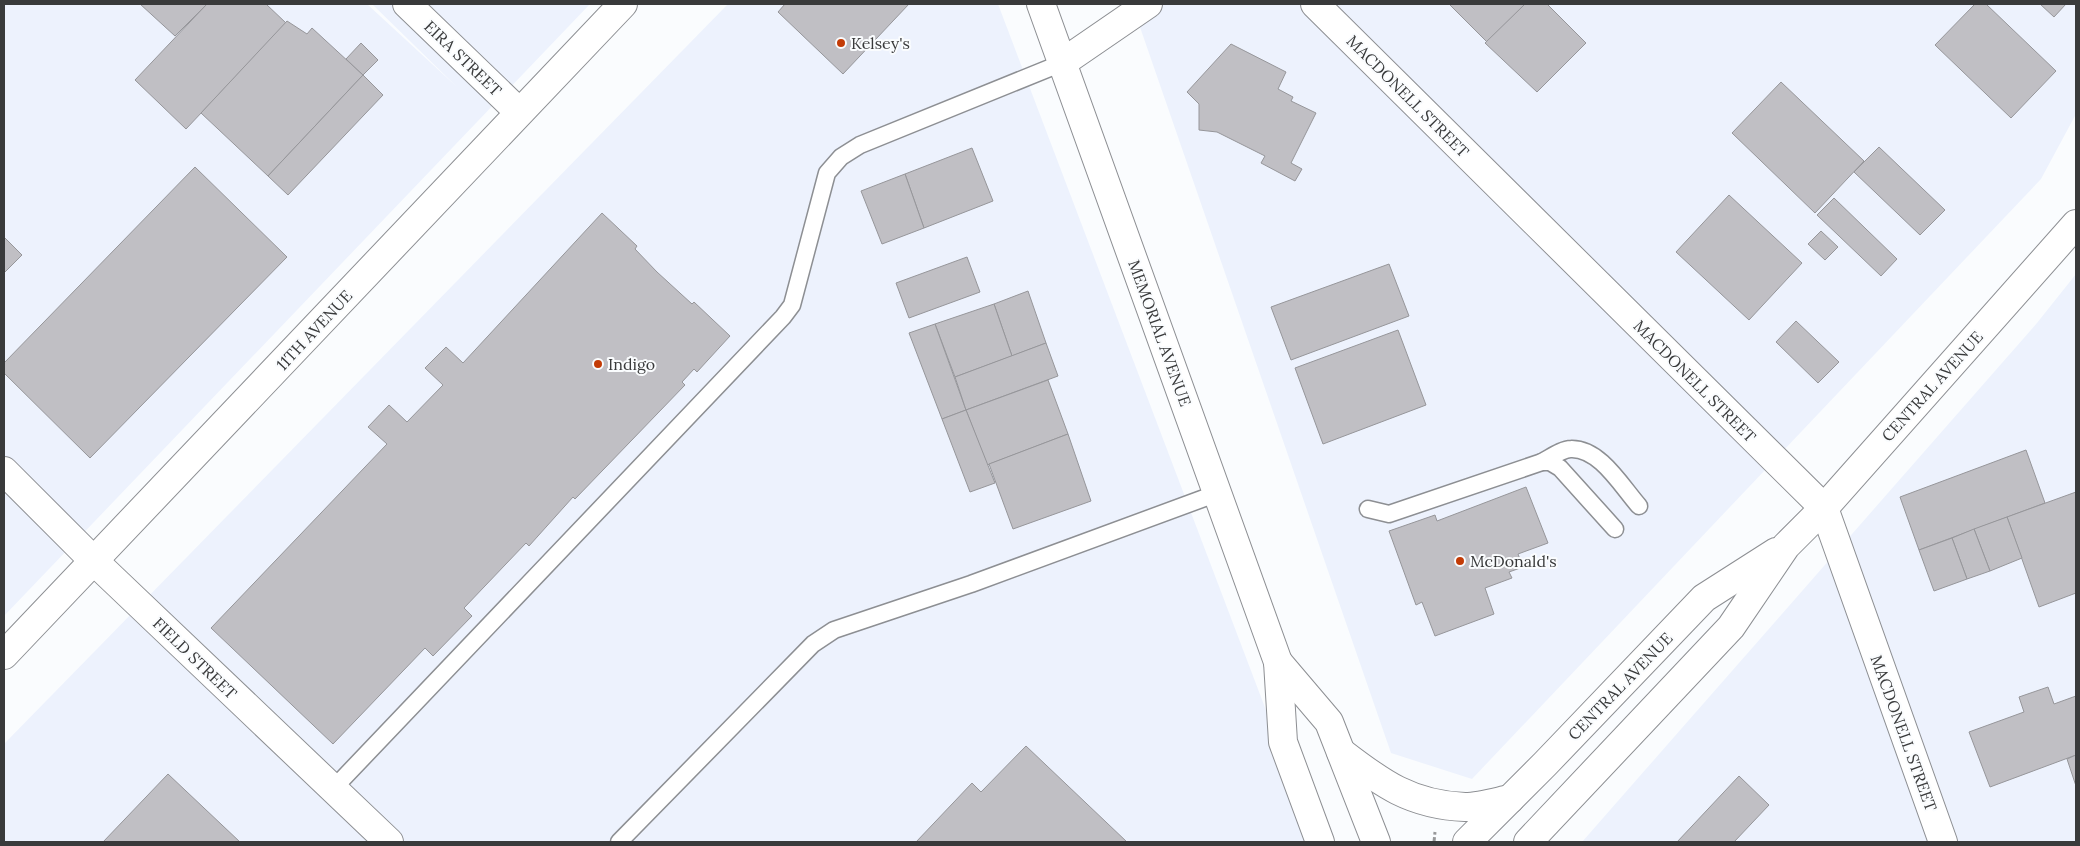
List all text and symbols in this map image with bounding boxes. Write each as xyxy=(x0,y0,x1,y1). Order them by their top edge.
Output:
street label: EIRA STREET xyxy=(420,16,506,100)
street label: MACDONELL STREET xyxy=(1343,31,1473,161)
place label: Kelsey's xyxy=(851,33,910,53)
marker: Kelsey's xyxy=(835,37,847,49)
street label: MEMORIAL AVENUE xyxy=(1124,257,1196,409)
street label: 11TH AVENUE xyxy=(272,286,356,374)
street label: MACDONELL STREET xyxy=(1630,316,1760,446)
street label: CENTRAL AVENUE xyxy=(1877,327,1987,445)
place label: Indigo xyxy=(608,354,655,374)
marker: Indigo xyxy=(592,358,604,370)
place label: McDonald's xyxy=(1470,551,1557,571)
marker: McDonald's xyxy=(1454,555,1466,567)
street label: FIELD STREET xyxy=(149,613,241,703)
street label: CENTRAL AVENUE xyxy=(1564,628,1676,744)
street label: MACDONELL STREET xyxy=(1866,652,1942,814)

